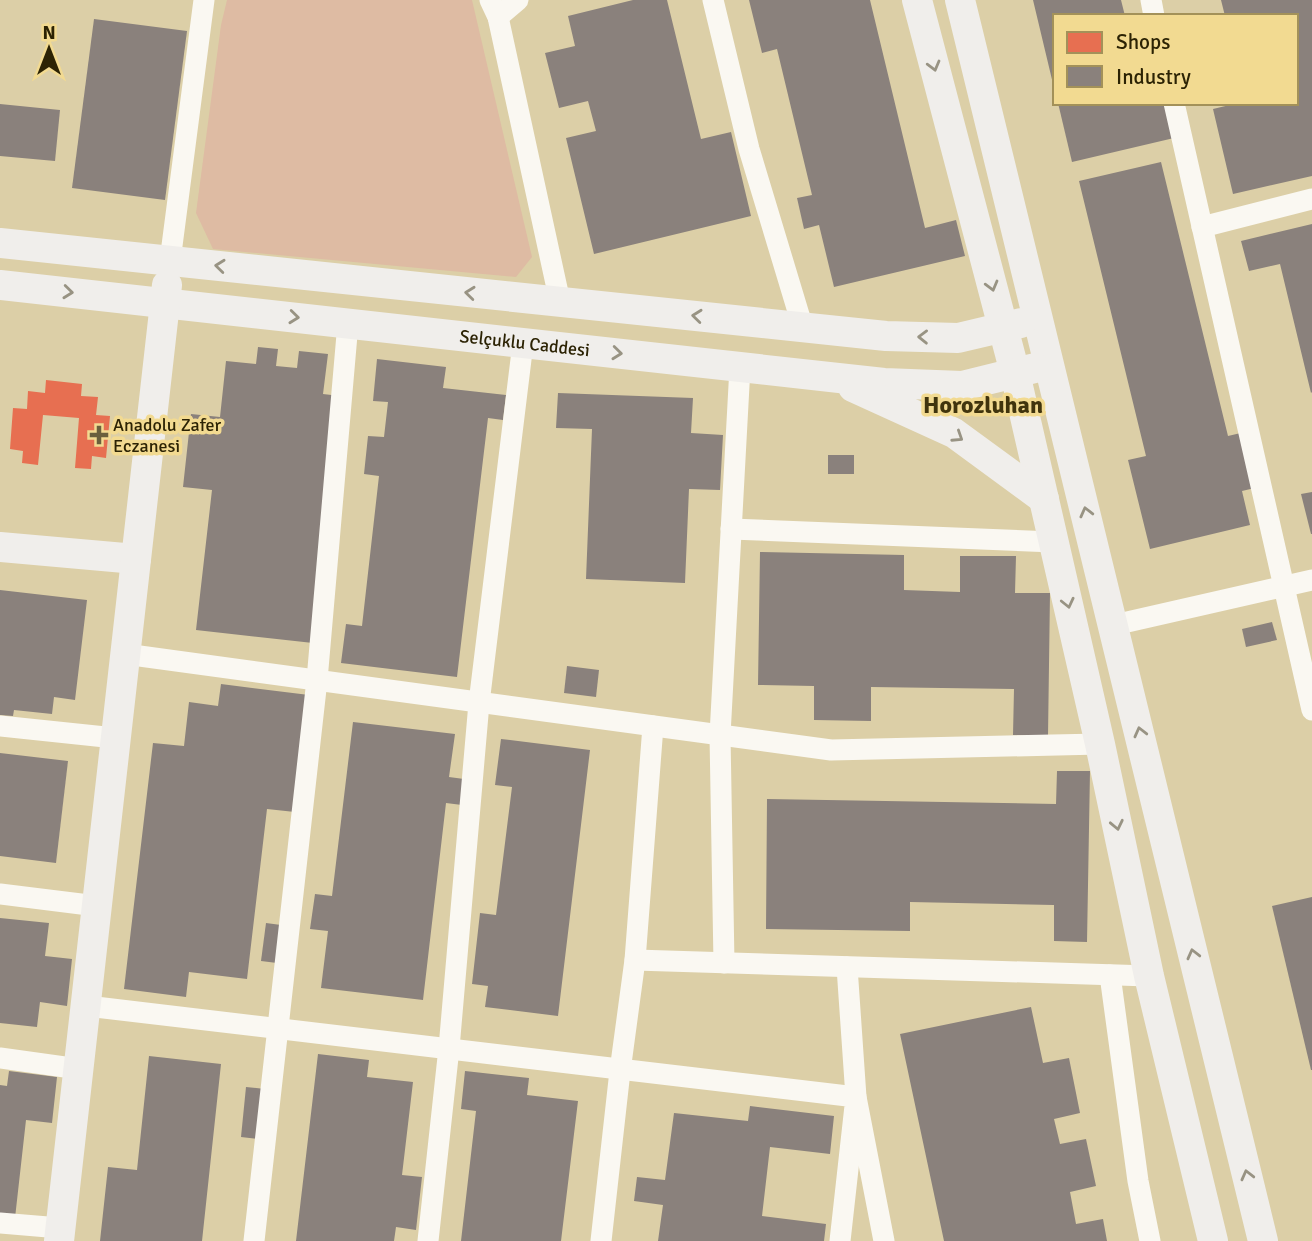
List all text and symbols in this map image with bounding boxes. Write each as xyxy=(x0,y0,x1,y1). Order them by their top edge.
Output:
north arrow xyxy=(14,14,84,84)
legend xyxy=(1053,14,1298,105)
text: N xyxy=(42,21,56,45)
text: Shops xyxy=(1116,29,1170,55)
one-way arrow xyxy=(926,60,940,72)
text: Industry xyxy=(1116,64,1191,90)
one-way arrow xyxy=(214,259,226,274)
one-way arrow xyxy=(984,280,998,292)
one-way arrow xyxy=(62,285,74,300)
one-way arrow xyxy=(465,285,476,300)
one-way arrow xyxy=(691,309,702,324)
one-way arrow xyxy=(288,310,300,325)
street label: Selçuklu Caddesi xyxy=(459,325,591,361)
one-way arrow xyxy=(917,330,928,345)
one-way arrow xyxy=(612,345,623,360)
district label: Horozluhan xyxy=(923,390,1043,420)
place label: Anadolu Zafer Eczanesi xyxy=(113,414,221,457)
marker: Anadolu Zafer Eczanesi xyxy=(91,427,107,443)
one-way arrow xyxy=(951,429,964,442)
one-way arrow xyxy=(1080,506,1094,518)
one-way arrow xyxy=(1060,597,1074,609)
one-way arrow xyxy=(1134,727,1148,739)
one-way arrow xyxy=(1109,819,1124,831)
one-way arrow xyxy=(1187,948,1201,960)
one-way arrow xyxy=(1241,1169,1255,1181)

